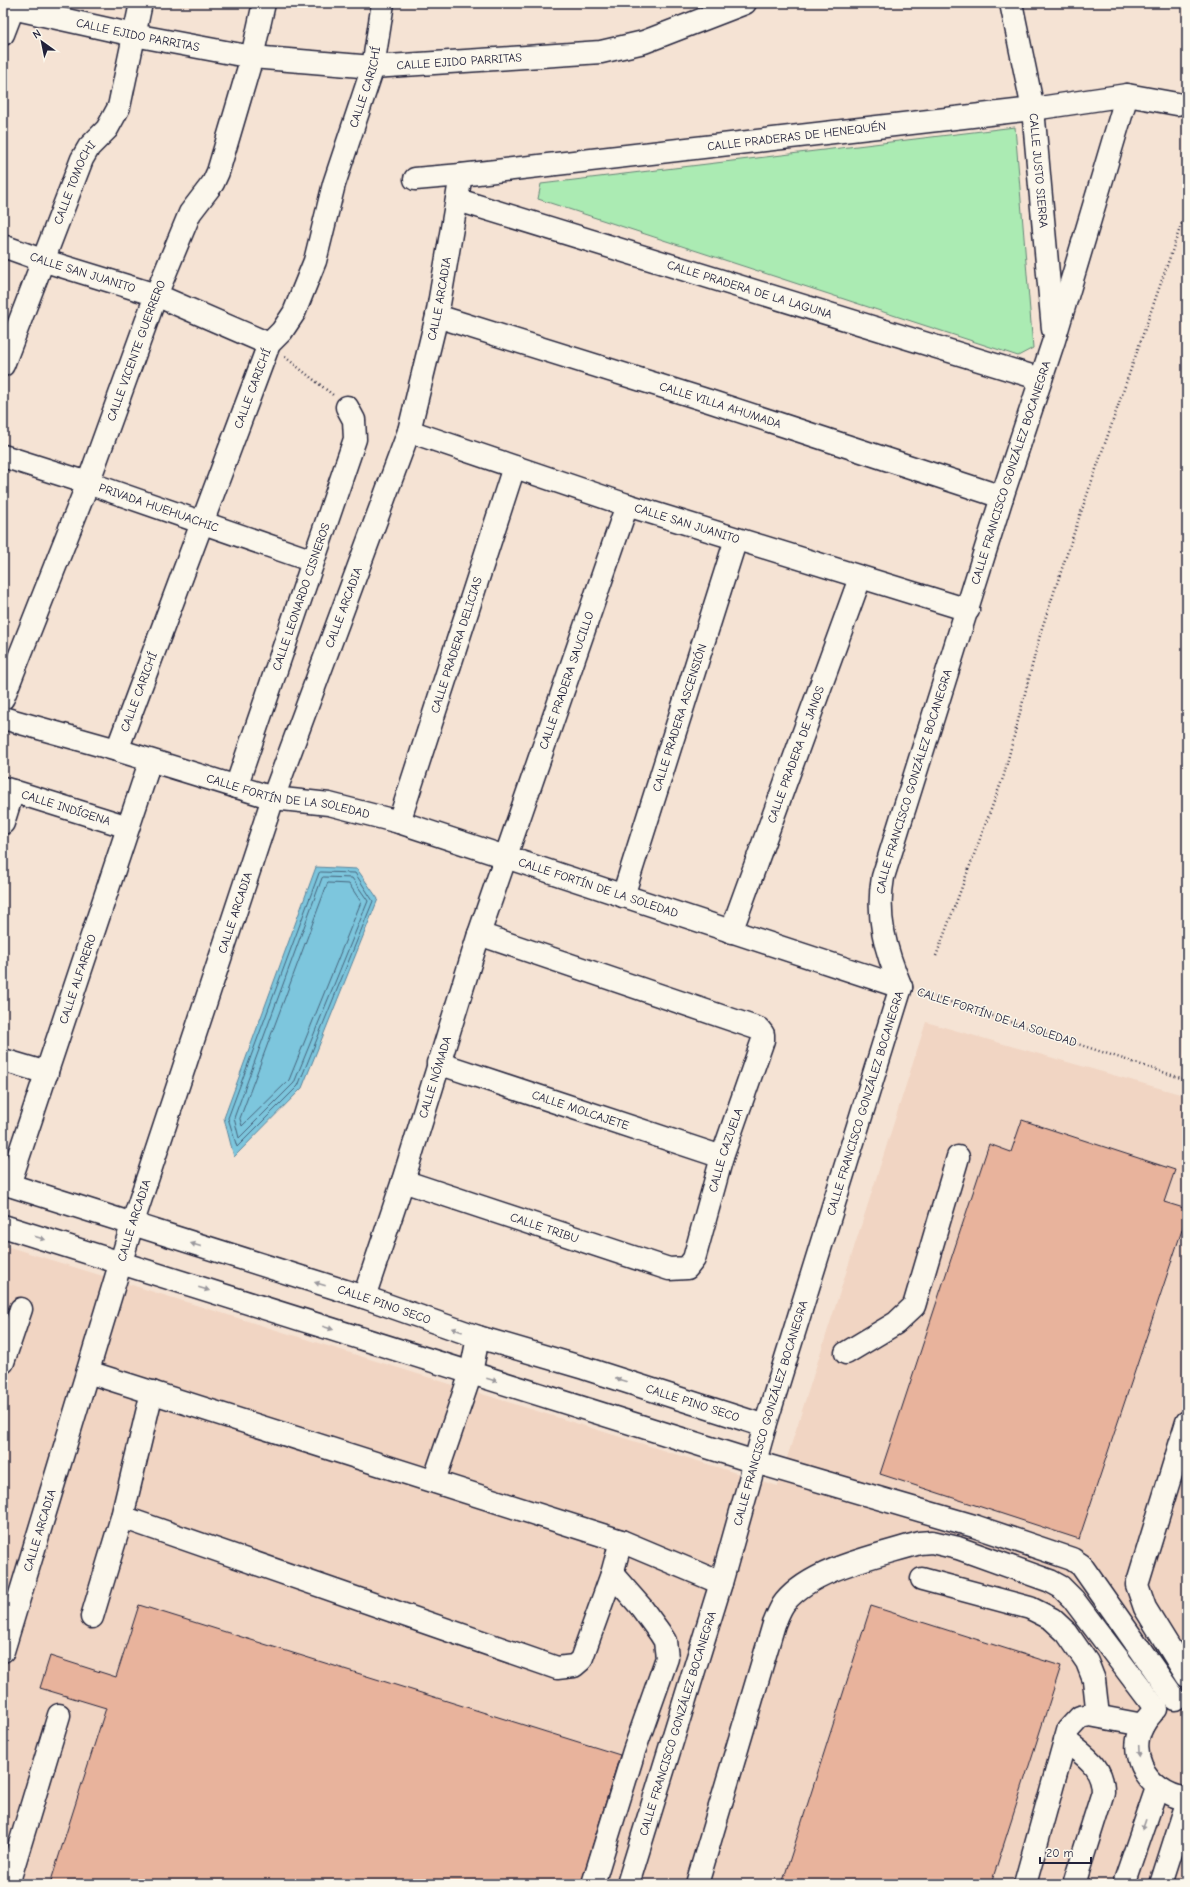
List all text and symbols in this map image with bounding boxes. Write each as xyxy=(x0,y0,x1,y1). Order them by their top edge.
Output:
street label: CALLE EJIDO PARRITAS xyxy=(75,15,201,54)
north arrow xyxy=(22,22,62,62)
text: N xyxy=(30,27,43,41)
street label: CALLE CARICHÍ xyxy=(346,45,383,129)
street label: CALLE EJIDO PARRITAS xyxy=(396,50,523,72)
street label: CALLE JUSTO SIERRA xyxy=(1026,112,1051,229)
street label: CALLE PRADERAS DE HENEQUÉN xyxy=(706,119,887,154)
street label: CALLE TOMOCHI xyxy=(51,137,99,226)
street label: CALLE SAN JUANITO xyxy=(28,249,137,295)
street label: CALLE ARCADIA xyxy=(424,256,454,342)
street label: CALLE PRADERA DE LA LAGUNA xyxy=(665,258,834,321)
street label: CALLE VICENTE GUERRERO xyxy=(104,278,168,423)
street label: CALLE CARICHÍ xyxy=(231,346,274,430)
street label: CALLE FRANCISCO GONZÁLEZ BOCANEGRA xyxy=(968,359,1054,586)
street label: CALLE VILLA AHUMADA xyxy=(658,379,783,431)
street label: PRIVADA HUEHUACHIC xyxy=(97,480,220,535)
street label: CALLE SAN JUANITO xyxy=(633,501,742,546)
street label: CALLE LEONARDO CISNEROS xyxy=(269,521,333,673)
street label: CALLE ARCADIA xyxy=(322,565,365,650)
street label: CALLE PRADERA DELICIAS xyxy=(428,575,485,715)
street label: CALLE PRADERA SAUCILLO xyxy=(536,609,597,751)
street label: CALLE PRADERA ASCENSIÓN xyxy=(649,642,709,793)
street label: CALLE CARICHÍ xyxy=(117,650,160,734)
street label: CALLE FRANCISCO GONZÁLEZ BOCANEGRA xyxy=(874,668,955,895)
street label: CALLE PRADERA DE JANOS xyxy=(764,684,827,825)
street label: CALLE FORTÍN DE LA SOLEDAD xyxy=(205,771,371,821)
street label: CALLE INDÍGENA xyxy=(20,787,112,828)
street label: CALLE FORTÍN DE LA SOLEDAD xyxy=(516,855,680,920)
street label: CALLE ARCADIA xyxy=(215,870,255,955)
street label: CALLE ALFARERO xyxy=(56,932,99,1026)
street label: CALLE FORTÍN DE LA SOLEDAD xyxy=(915,984,1079,1050)
street label: CALLE FRANCISCO GONZÁLEZ BOCANEGRA xyxy=(824,989,906,1217)
street label: CALLE NÓMADA xyxy=(416,1035,454,1120)
street label: CALLE MOLCAJETE xyxy=(530,1088,631,1133)
street label: CALLE CAZUELA xyxy=(706,1106,746,1194)
street label: CALLE ARCADIA xyxy=(114,1178,154,1263)
street label: CALLE TRIBU xyxy=(508,1210,581,1246)
one-way arrow xyxy=(35,1235,47,1241)
one-way arrow xyxy=(190,1242,202,1248)
one-way arrow xyxy=(314,1281,326,1287)
street label: CALLE PINO SECO xyxy=(336,1282,433,1327)
one-way arrow xyxy=(199,1286,211,1292)
street label: CALLE FRANCISCO GONZÁLEZ BOCANEGRA xyxy=(730,1299,810,1527)
one-way arrow xyxy=(323,1325,335,1331)
one-way arrow xyxy=(450,1327,462,1333)
one-way arrow xyxy=(487,1377,499,1383)
one-way arrow xyxy=(615,1377,627,1383)
street label: CALLE PINO SECO xyxy=(644,1381,742,1424)
street label: CALLE ARCADIA xyxy=(20,1488,59,1573)
street label: CALLE FRANCISCO GONZÁLEZ BOCANEGRA xyxy=(636,1610,719,1837)
one-way arrow xyxy=(1135,1745,1142,1757)
one-way arrow xyxy=(1141,1819,1147,1831)
scale bar xyxy=(1040,1839,1091,1865)
text: 20 m xyxy=(1046,1846,1074,1860)

